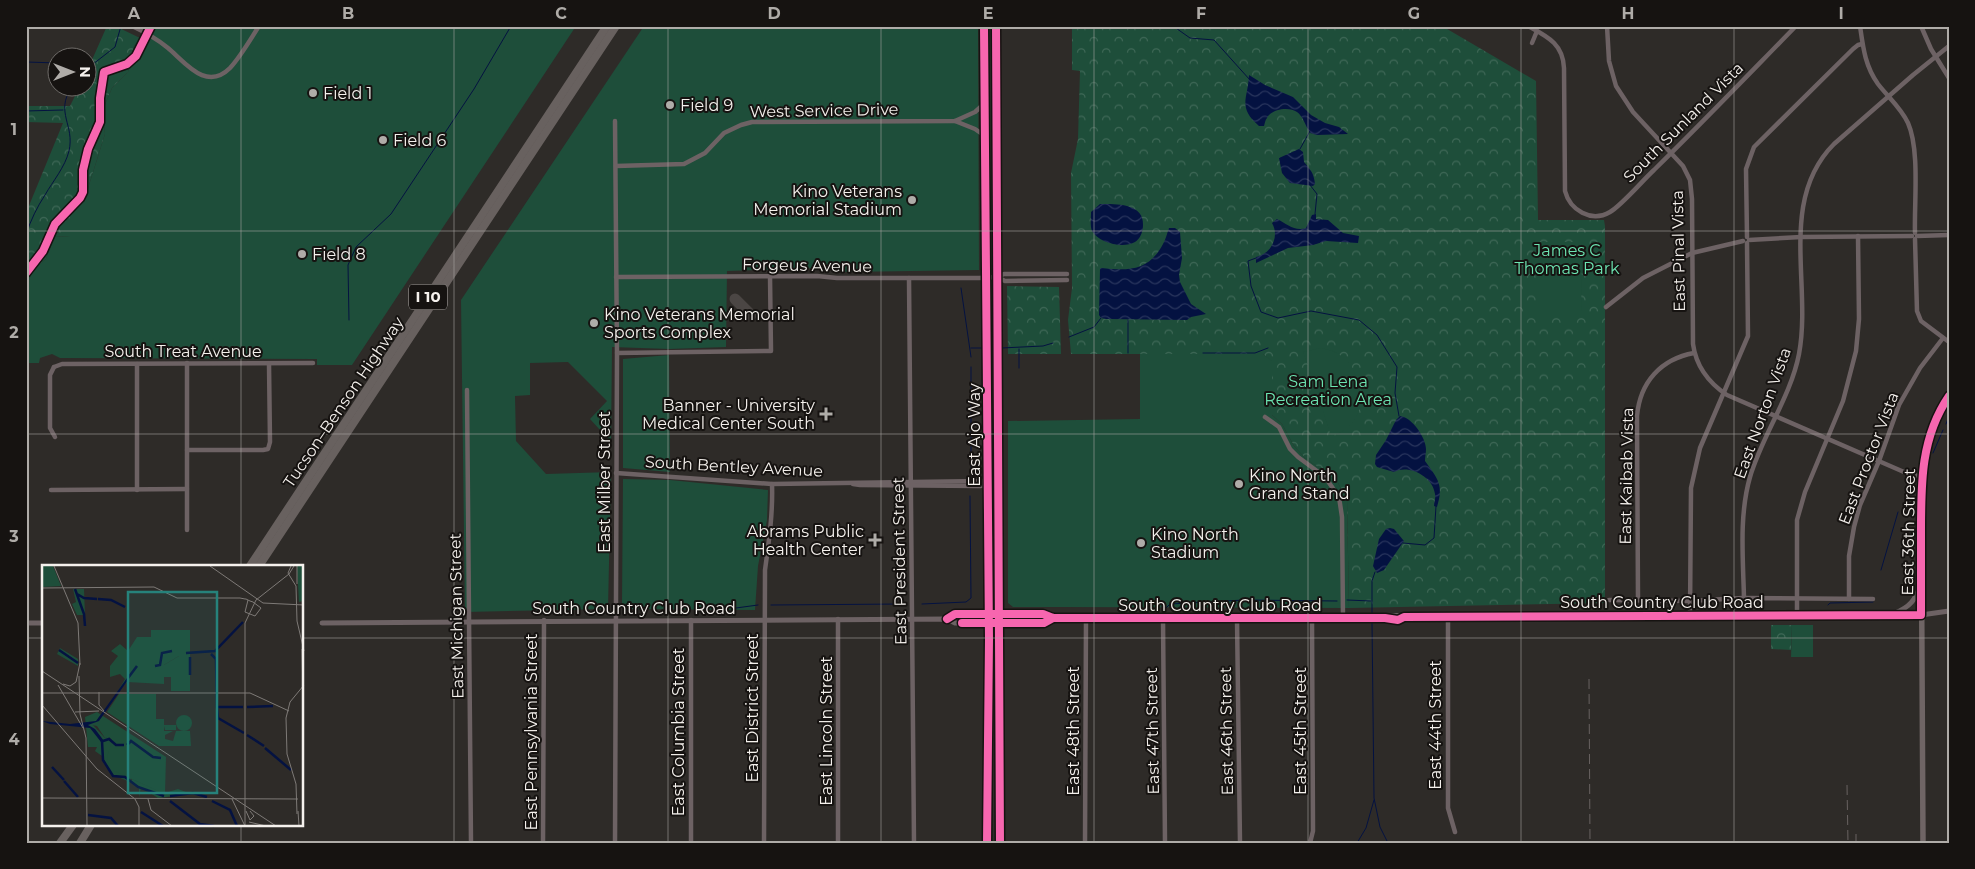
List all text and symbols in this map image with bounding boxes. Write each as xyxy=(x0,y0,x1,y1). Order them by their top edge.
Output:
text: A xyxy=(127,4,141,23)
text: B xyxy=(342,4,354,23)
text: C xyxy=(555,4,567,23)
text: D xyxy=(767,4,781,23)
text: E xyxy=(983,4,993,23)
text: F xyxy=(1196,4,1206,23)
text: G xyxy=(1408,4,1420,23)
text: H xyxy=(1622,4,1634,23)
text: I xyxy=(1838,4,1844,23)
north arrow xyxy=(48,48,98,98)
street label: South Sunland Vista xyxy=(1619,58,1747,186)
text: N xyxy=(76,66,94,78)
place label: Field 1 xyxy=(323,84,372,103)
marker: Field 1 xyxy=(307,87,319,99)
place label: Field 9 xyxy=(680,96,733,115)
marker: Field 9 xyxy=(664,99,676,111)
street label: West Service Drive xyxy=(749,100,899,121)
text: 1 xyxy=(11,120,17,139)
place label: Field 6 xyxy=(393,131,446,150)
marker: Field 6 xyxy=(377,134,389,146)
place label: Kino Veterans Memorial Stadium xyxy=(753,182,902,219)
street label: East Pinal Vista xyxy=(1668,190,1689,312)
marker: Kino Veterans Memorial Stadium xyxy=(906,194,918,206)
park label: James C Thomas Park xyxy=(1515,241,1620,278)
place label: Field 8 xyxy=(312,245,366,264)
marker: Field 8 xyxy=(296,248,308,260)
street label: Forgeus Avenue xyxy=(742,255,872,276)
road number: I 10 xyxy=(409,284,447,310)
place label: Kino Veterans Memorial Sports Complex xyxy=(604,305,795,342)
street label: Tucson–Benson Highway xyxy=(279,313,408,491)
marker: Kino Veterans Memorial Sports Complex xyxy=(588,317,600,329)
text: 2 xyxy=(9,323,19,342)
street label: South Treat Avenue xyxy=(104,342,262,361)
street label: East Norton Vista xyxy=(1730,345,1795,481)
park label: Sam Lena Recreation Area xyxy=(1264,372,1392,409)
street label: East Ajo Way xyxy=(965,383,984,487)
street label: East Proctor Vista xyxy=(1834,389,1903,527)
place label: Banner - University Medical Center South xyxy=(642,396,815,433)
marker: Banner - University Medical Center South xyxy=(819,407,833,421)
street label: East Kaibab Vista xyxy=(1616,407,1637,545)
street label: East Milber Street xyxy=(595,411,614,553)
street label: South Bentley Avenue xyxy=(644,452,823,481)
place label: Kino North Grand Stand xyxy=(1249,466,1350,503)
street label: East 36th Street xyxy=(1898,468,1919,596)
street label: East President Street xyxy=(889,476,910,645)
marker: Kino North Grand Stand xyxy=(1233,478,1245,490)
place label: Abrams Public Health Center xyxy=(747,522,864,559)
place label: Kino North Stadium xyxy=(1151,525,1239,562)
text: 3 xyxy=(8,527,19,546)
street label: East Michigan Street xyxy=(446,532,467,699)
marker: Abrams Public Health Center xyxy=(868,533,882,547)
marker: Kino North Stadium xyxy=(1135,537,1147,549)
inset map xyxy=(42,565,304,826)
street label: South Country Club Road xyxy=(1560,593,1764,612)
street label: South Country Club Road xyxy=(1118,596,1322,615)
street label: South Country Club Road xyxy=(532,599,736,618)
street label: East Pennsylvania Street xyxy=(522,633,541,830)
street label: East District Street xyxy=(743,633,762,783)
street label: East Columbia Street xyxy=(669,647,688,816)
street label: East Lincoln Street xyxy=(817,656,836,806)
street label: East 44th Street xyxy=(1426,660,1445,790)
street label: East 48th Street xyxy=(1064,666,1083,796)
street label: East 46th Street xyxy=(1216,666,1237,796)
street label: East 47th Street xyxy=(1142,667,1163,795)
street label: East 45th Street xyxy=(1291,667,1310,795)
text: 4 xyxy=(8,730,20,749)

